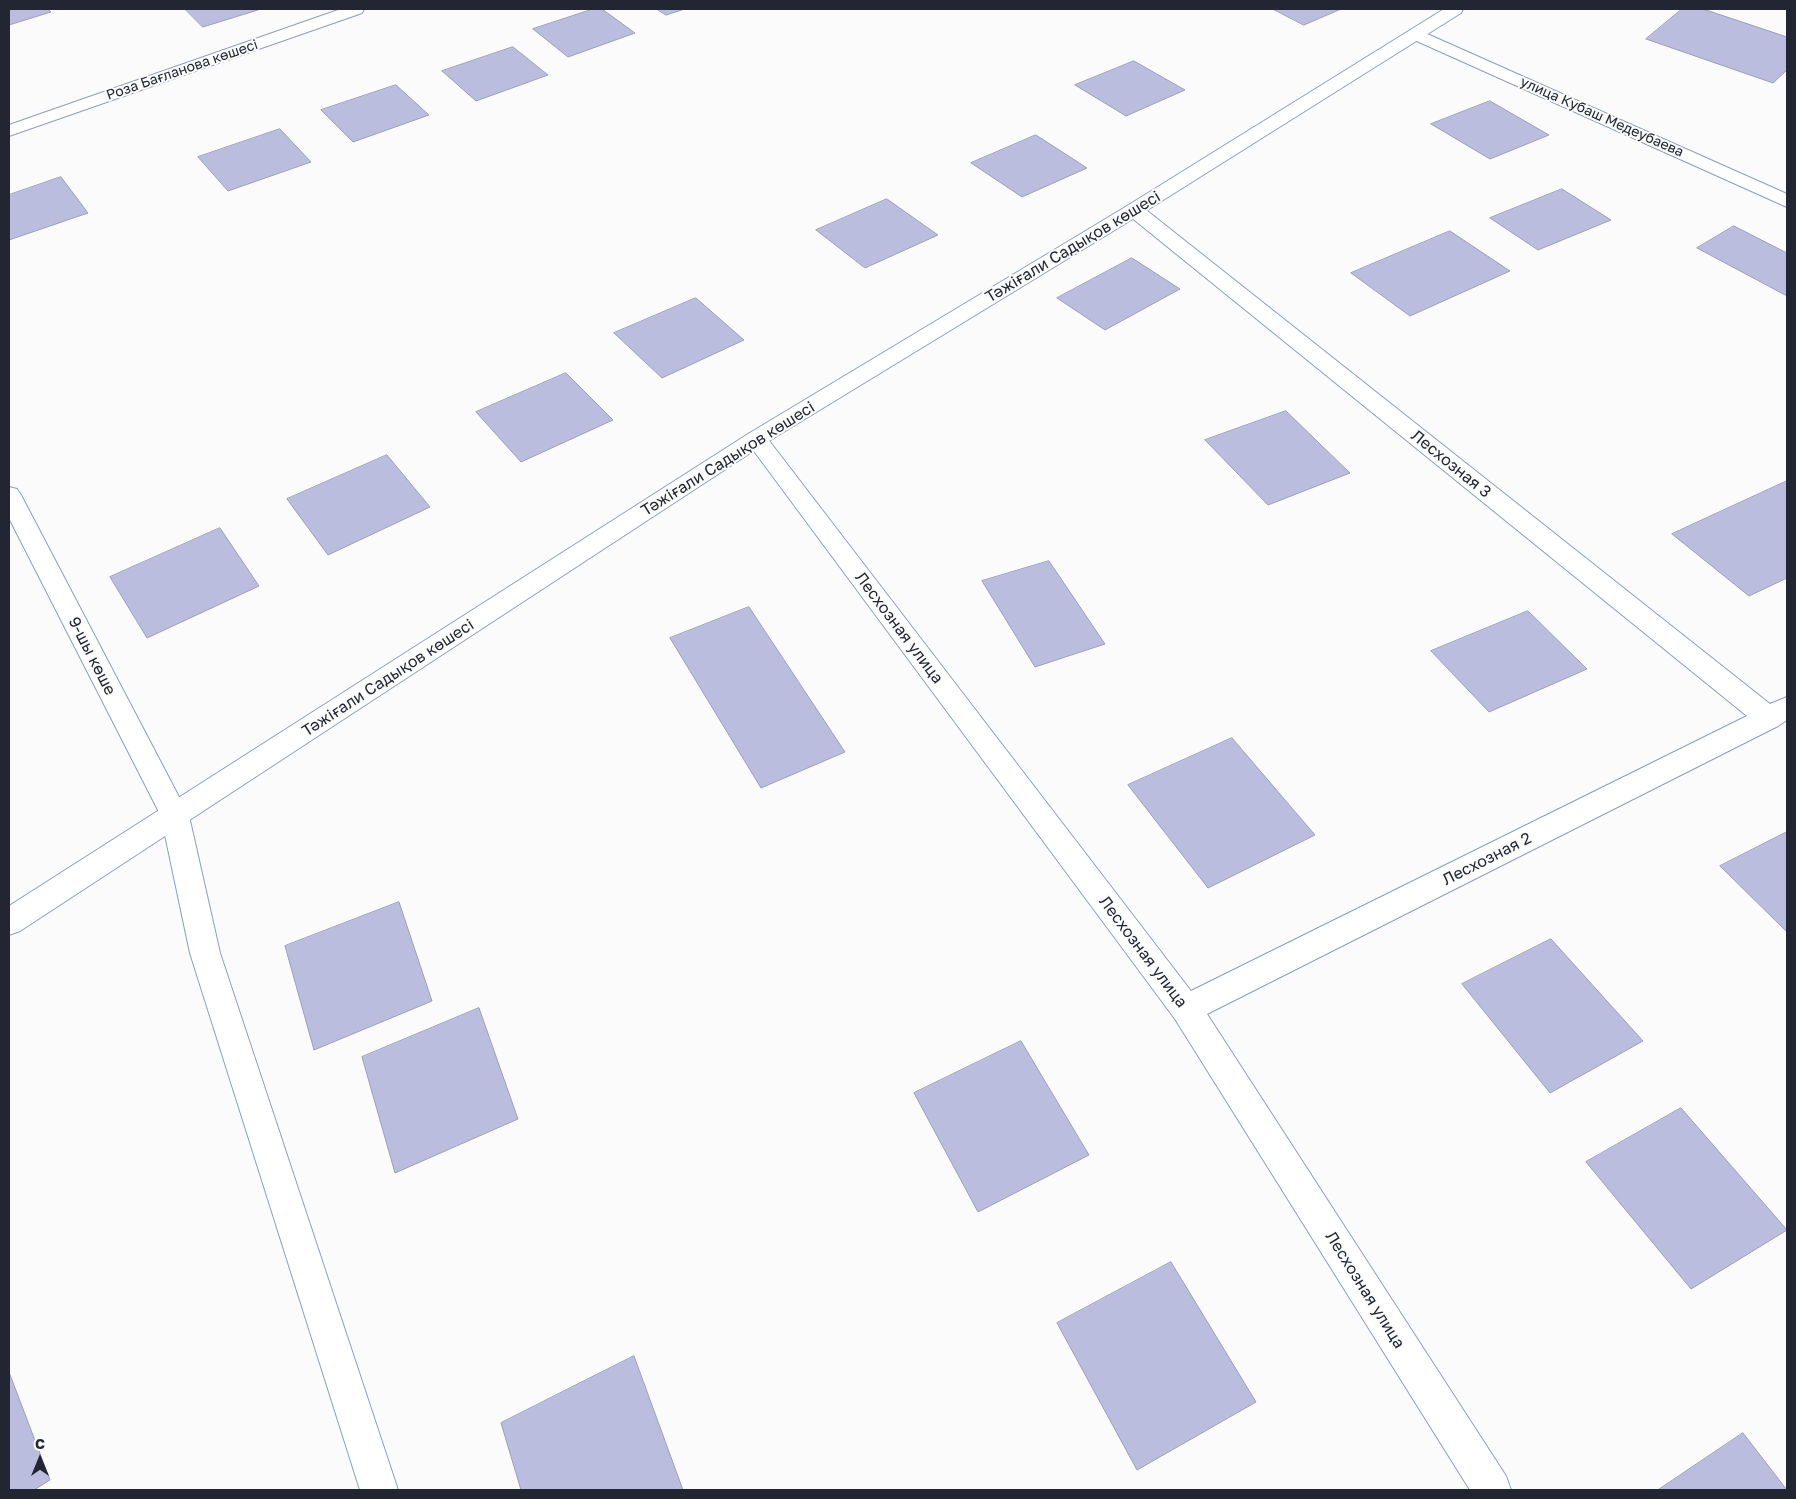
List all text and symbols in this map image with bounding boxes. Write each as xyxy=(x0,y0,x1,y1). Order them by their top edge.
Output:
street label: Роза Бағланова көшесi xyxy=(104,36,260,104)
street label: улица Кубаш Медеубаева xyxy=(1518,73,1686,161)
street label: Тәжіғали Садықов көшесі xyxy=(982,187,1164,307)
street label: Тәжіғали Садықов көшесі xyxy=(638,398,818,520)
street label: Лесхозная 3 xyxy=(1407,426,1495,502)
street label: Лесхозная улица xyxy=(851,568,947,688)
street label: 9-шы көше xyxy=(64,614,120,698)
street label: Тәжіғали Садықов көшесі xyxy=(299,615,477,741)
street label: Лесхозная 2 xyxy=(1439,828,1535,890)
street label: Лесхозная улица xyxy=(1095,892,1191,1012)
street label: Лесхозная улица xyxy=(1321,1228,1409,1352)
north arrow xyxy=(15,1434,65,1484)
text: С xyxy=(35,1435,45,1452)

